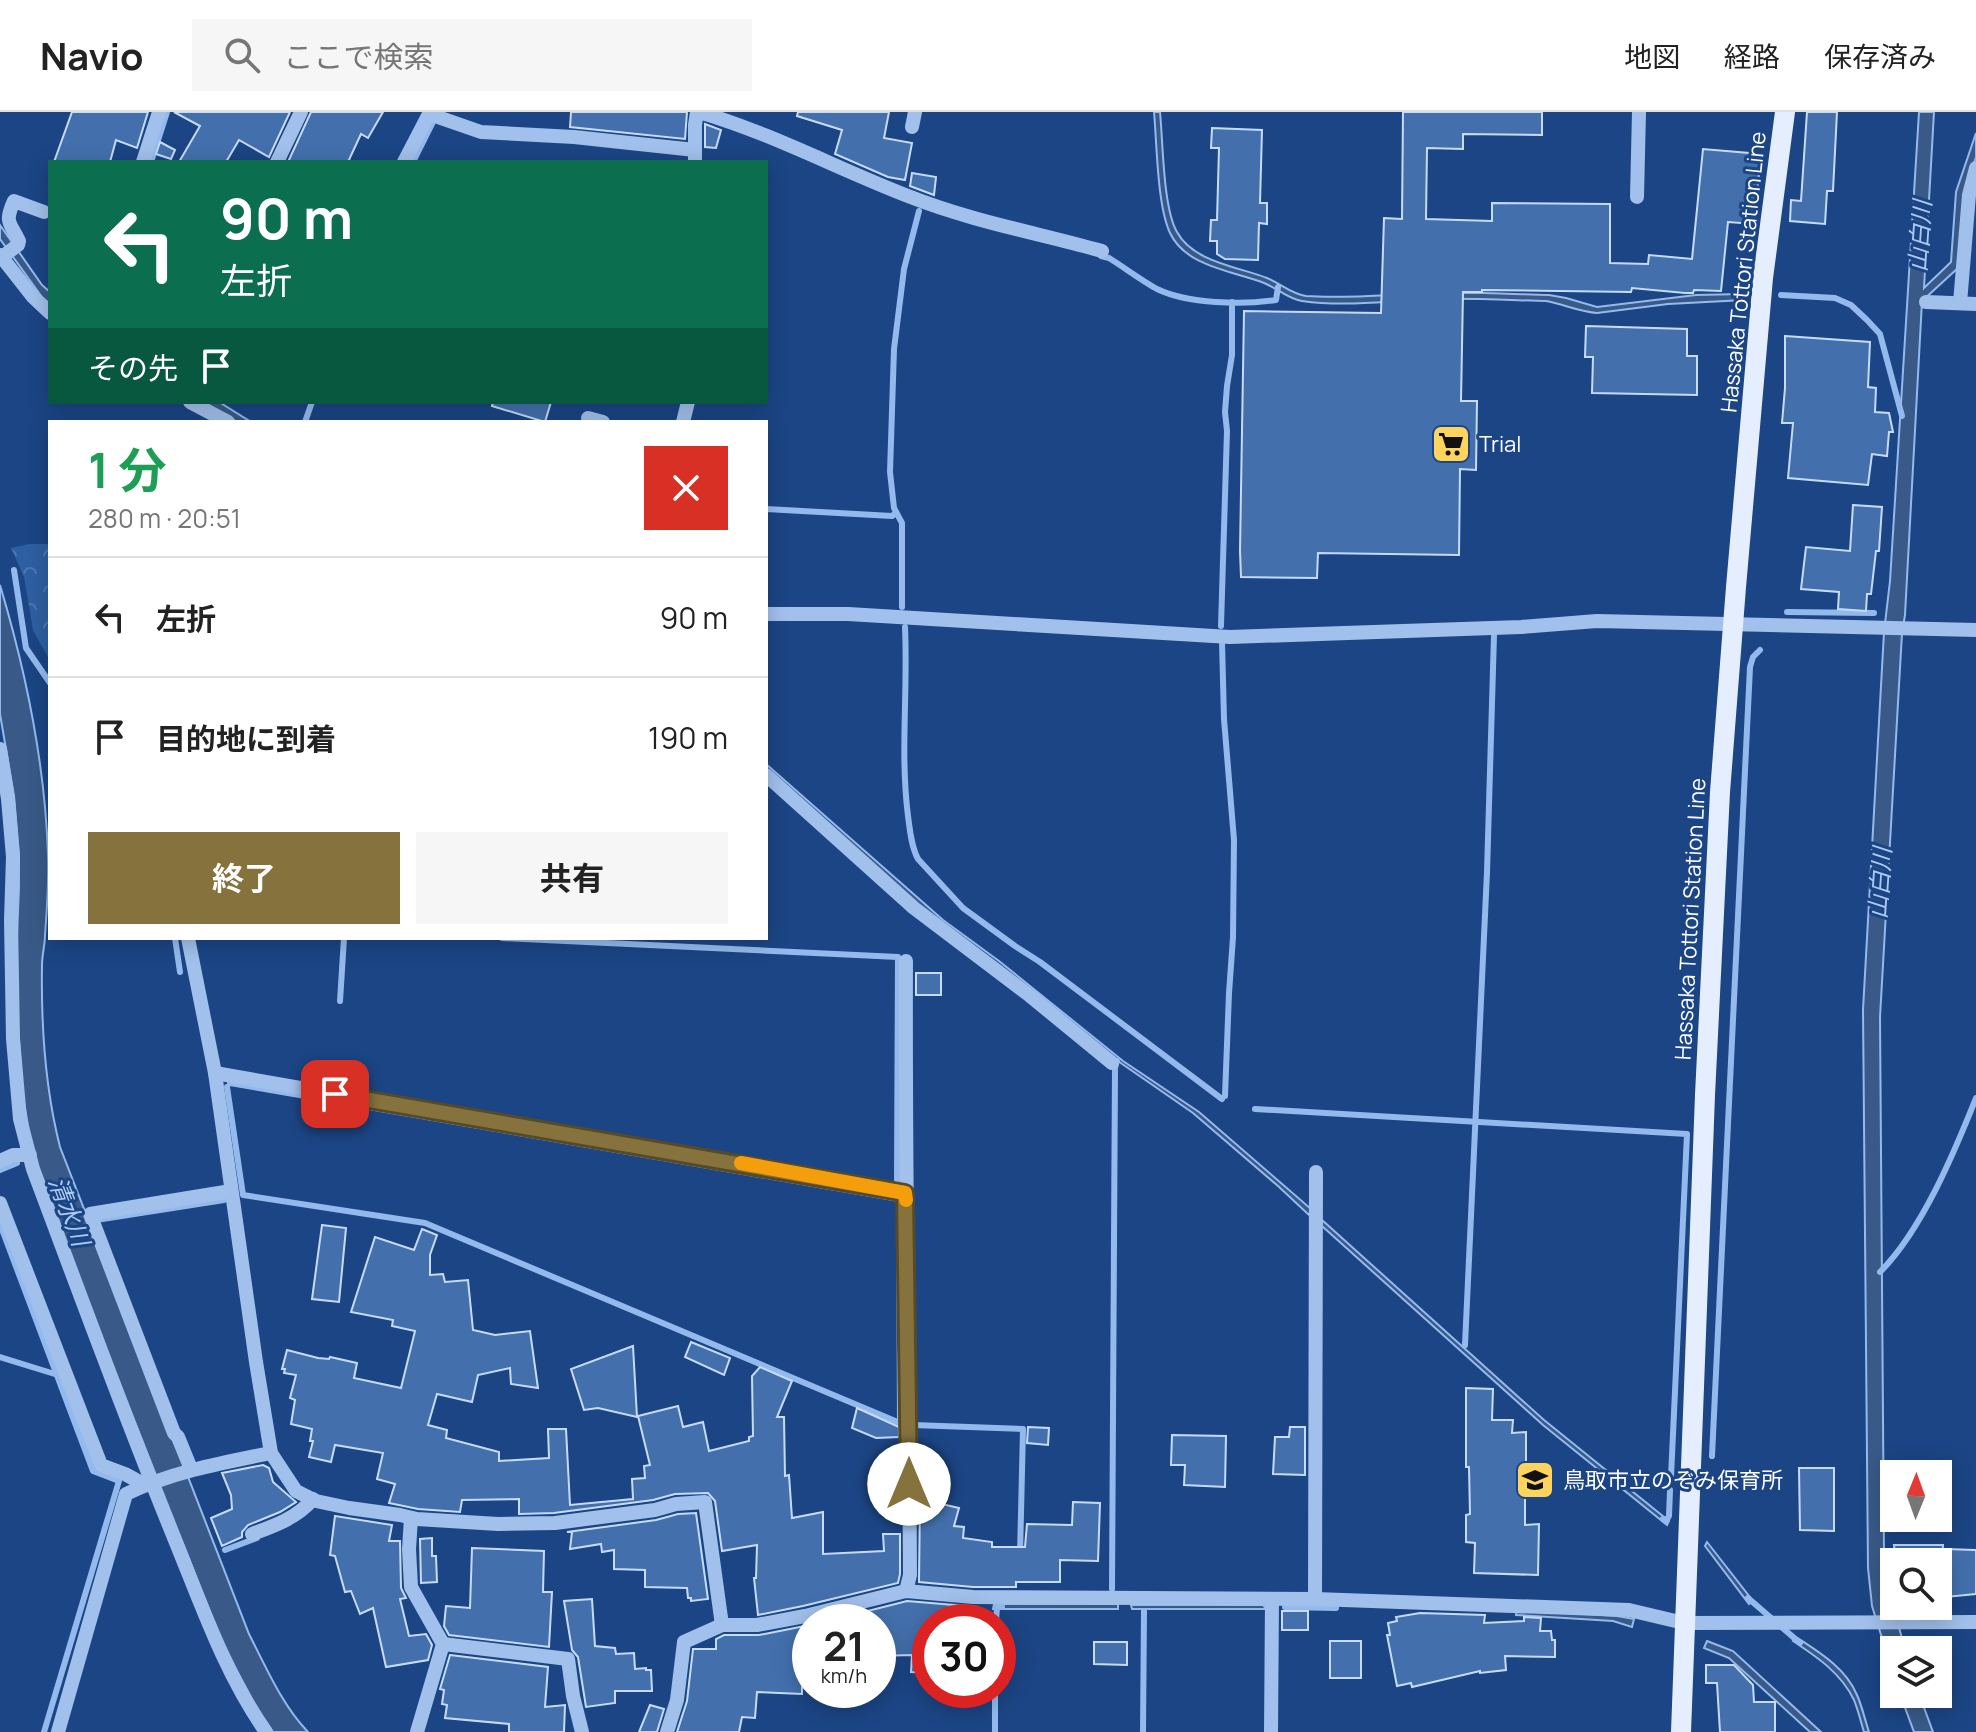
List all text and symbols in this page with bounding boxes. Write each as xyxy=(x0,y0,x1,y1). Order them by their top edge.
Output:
search box xyxy=(192,19,752,91)
text: Navio xyxy=(40,29,144,81)
icon: search xyxy=(220,33,264,77)
text: ここで検索 xyxy=(284,36,434,77)
text: 地図 xyxy=(1624,37,1680,75)
text: 経路 xyxy=(1724,37,1780,75)
text: 保存済み xyxy=(1824,37,1936,75)
street label: Hassaka Tottori Station Line xyxy=(1713,130,1773,414)
text: 90 m xyxy=(220,179,353,256)
icon: left xyxy=(88,192,192,296)
water label: 山白川 xyxy=(1900,196,1938,273)
text: 左折 xyxy=(220,256,292,305)
icon: arrive xyxy=(194,344,238,388)
text: その先 xyxy=(88,347,178,388)
supermarket icon: Trial xyxy=(1430,423,1472,465)
place label: Trial xyxy=(1479,429,1521,459)
text: 1 分 xyxy=(88,437,167,502)
button: close xyxy=(644,446,728,530)
text: 280 m · 20:51 xyxy=(88,500,241,536)
icon: left xyxy=(88,595,132,639)
text: 90 m xyxy=(660,597,728,638)
text: 左折 xyxy=(156,598,216,639)
icon: arrive xyxy=(88,715,132,759)
text: 190 m xyxy=(648,717,728,758)
text: 目的地に到着 xyxy=(156,718,336,759)
street label: Hassaka Tottori Station Line xyxy=(1668,777,1712,1061)
button: 終了 xyxy=(88,832,400,924)
button: 共有 xyxy=(416,832,728,924)
water label: 山白川 xyxy=(1860,843,1898,920)
pin xyxy=(301,1060,369,1128)
icon: arrive xyxy=(313,1072,357,1116)
water label: 清水川 xyxy=(42,1171,99,1253)
position arrow xyxy=(867,1442,951,1526)
school or university icon: 鳥取市立のぞみ保育所 xyxy=(1514,1459,1556,1501)
north arrow xyxy=(1880,1460,1952,1532)
map controls xyxy=(1880,1460,1952,1708)
place label: 鳥取市立のぞみ保育所 xyxy=(1563,1465,1783,1495)
button: search xyxy=(1880,1548,1952,1620)
speed limit sign: 30 xyxy=(912,1604,1016,1708)
text: 21 xyxy=(823,1618,865,1673)
button: layers xyxy=(1880,1636,1952,1708)
text: km/h xyxy=(821,1662,867,1689)

